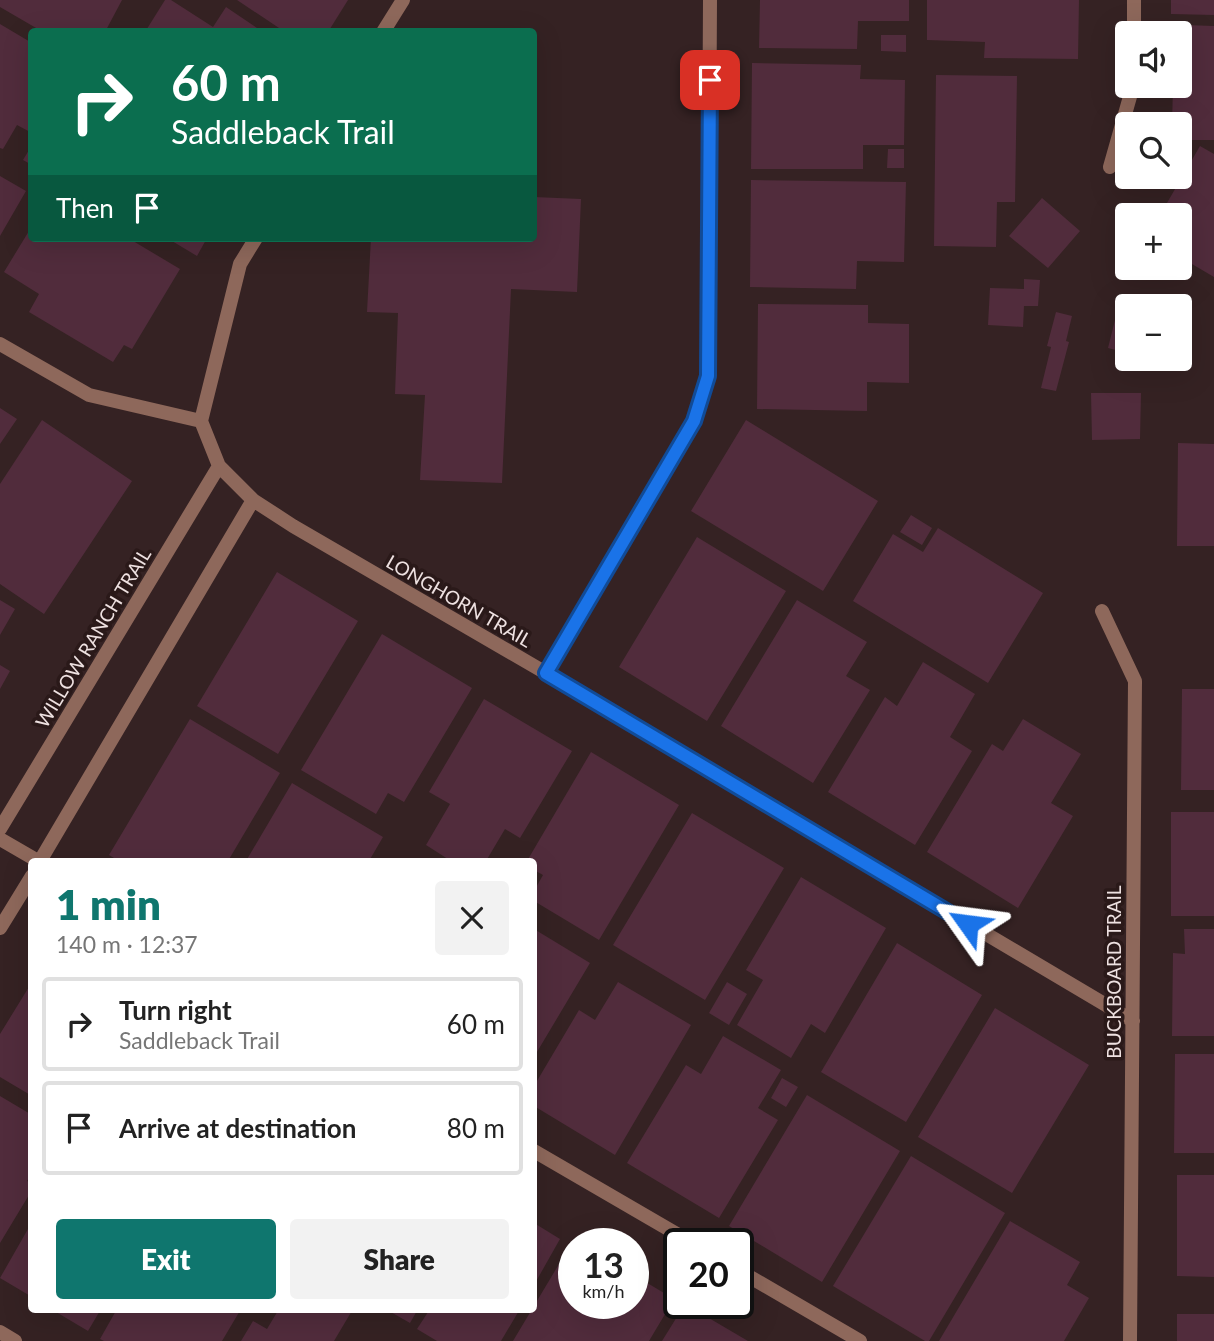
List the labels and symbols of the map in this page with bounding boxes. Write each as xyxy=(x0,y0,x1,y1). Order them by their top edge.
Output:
pin xyxy=(680,50,740,110)
street label: WILLOW RANCH TRAIL xyxy=(30,544,155,732)
street label: LONGHORN TRAIL xyxy=(382,550,536,652)
street label: BUCKBOARD TRAIL xyxy=(1102,885,1125,1059)
position arrow xyxy=(931,887,1005,961)
speed limit sign: 20 xyxy=(663,1228,754,1319)

